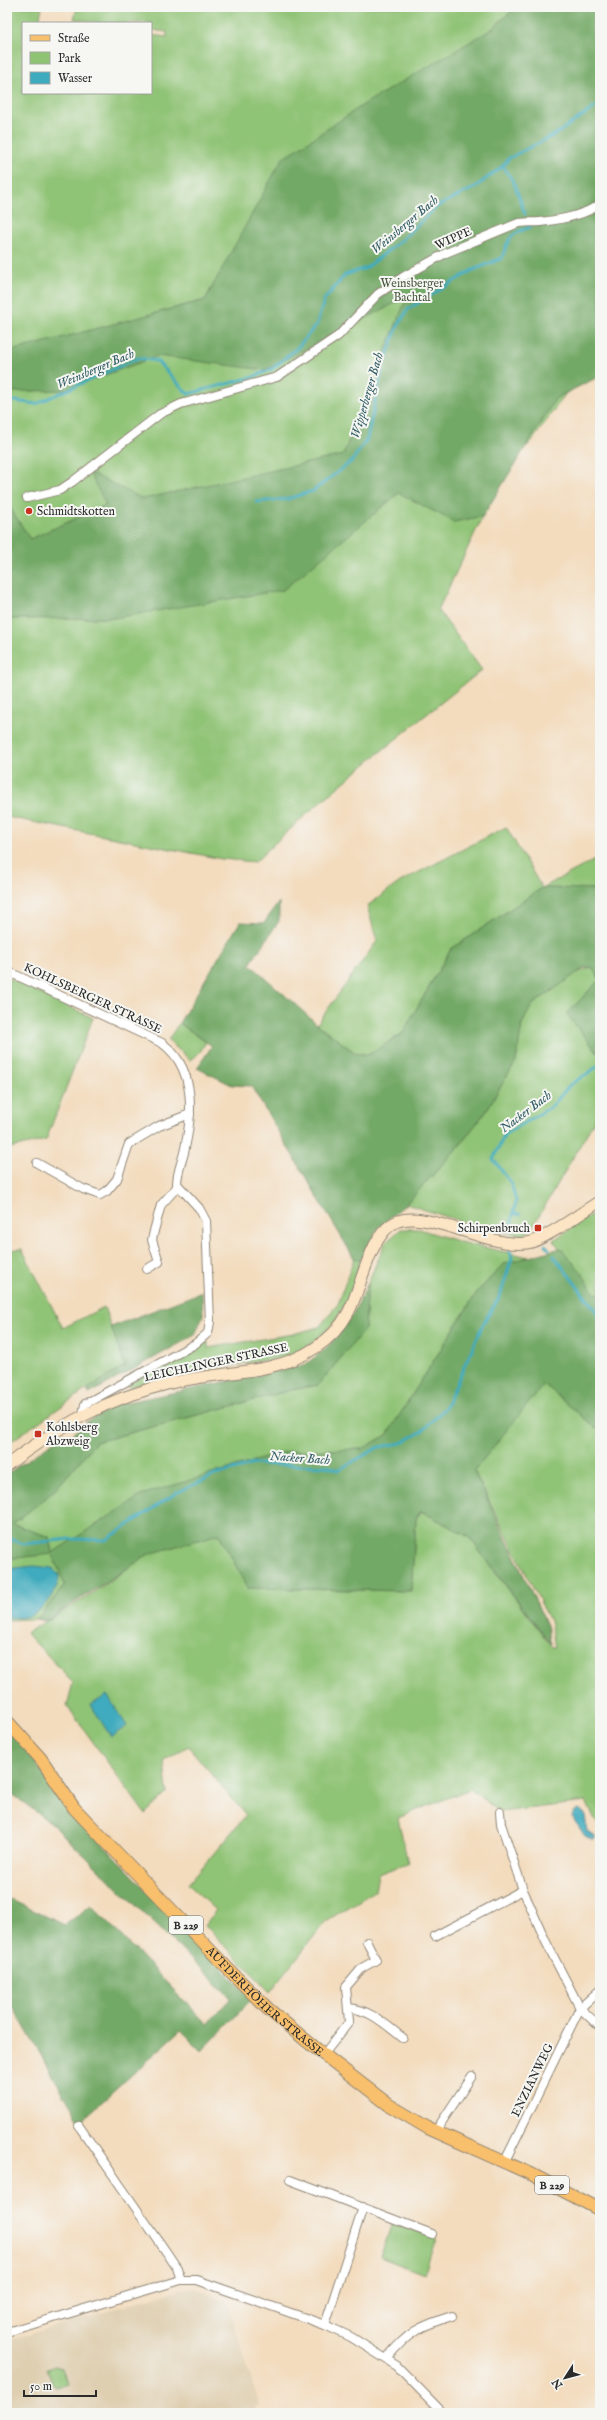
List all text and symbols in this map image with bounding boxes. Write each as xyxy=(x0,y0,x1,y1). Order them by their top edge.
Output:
legend xyxy=(22,22,152,94)
text: Straße xyxy=(58,31,90,46)
text: Park xyxy=(58,51,81,66)
text: Wasser xyxy=(58,71,93,86)
water label: Weinsberger Bach xyxy=(368,192,443,259)
street label: WIPPE xyxy=(432,224,474,253)
park label: Weinsberger Bachtal xyxy=(381,276,444,305)
water label: Weinsberger Bach xyxy=(54,345,138,394)
water label: Wipperberger Bach xyxy=(347,350,389,441)
place label: Schmidtskotten xyxy=(37,504,115,519)
marker: Schmidtskotten xyxy=(24,506,34,516)
street label: KOHLSBERGER STRASSE xyxy=(21,960,164,1037)
water label: Nacker Bach xyxy=(497,1087,555,1137)
place label: Schirpenbruch xyxy=(458,1221,531,1237)
marker: Schirpenbruch xyxy=(533,1223,543,1233)
street label: LEICHLINGER STRASSE xyxy=(143,1340,290,1385)
place label: Kohlsberg Abzweig xyxy=(45,1420,98,1449)
marker: Kohlsberg Abzweig xyxy=(33,1429,43,1439)
water label: Nacker Bach xyxy=(269,1448,331,1469)
road number: B 229 xyxy=(169,1916,203,1934)
street label: AUFDERHÖHER STRASSE xyxy=(202,1943,327,2060)
street label: ENZIANWEG xyxy=(508,2041,557,2119)
road number: B 229 xyxy=(535,2176,569,2194)
north arrow xyxy=(545,2358,585,2398)
scale bar xyxy=(24,2372,96,2398)
text: N xyxy=(549,2375,567,2392)
text: 50 m xyxy=(30,2379,52,2394)

